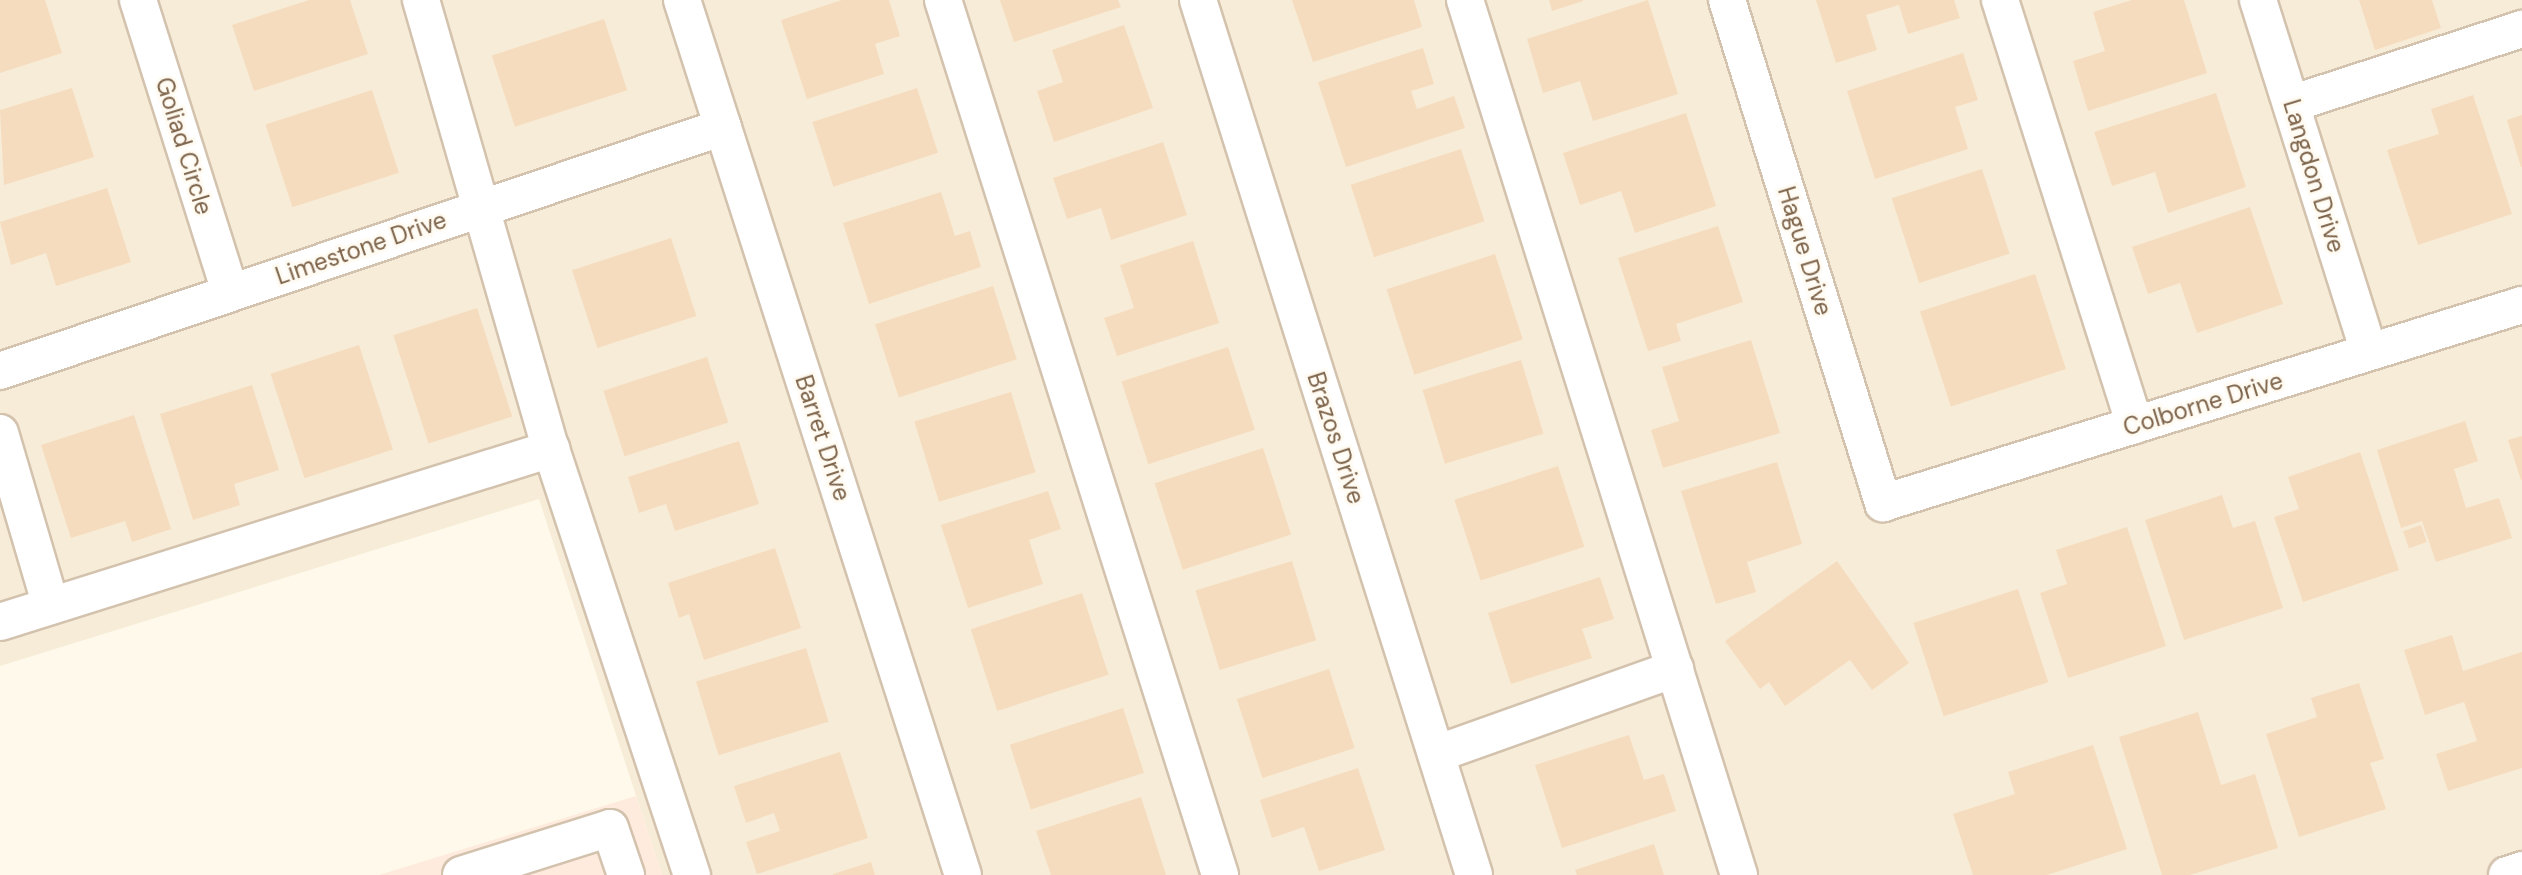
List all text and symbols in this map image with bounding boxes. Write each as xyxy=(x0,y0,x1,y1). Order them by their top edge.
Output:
street label: Goliad Circle xyxy=(149,74,219,218)
street label: Langdon Drive xyxy=(2277,96,2351,256)
street label: Hague Drive xyxy=(1772,183,1838,319)
street label: Limestone Drive xyxy=(272,205,450,291)
street label: Colborne Drive xyxy=(2120,366,2286,442)
street label: Brazos Drive xyxy=(1301,368,1371,508)
street label: Barret Drive xyxy=(789,371,857,505)

